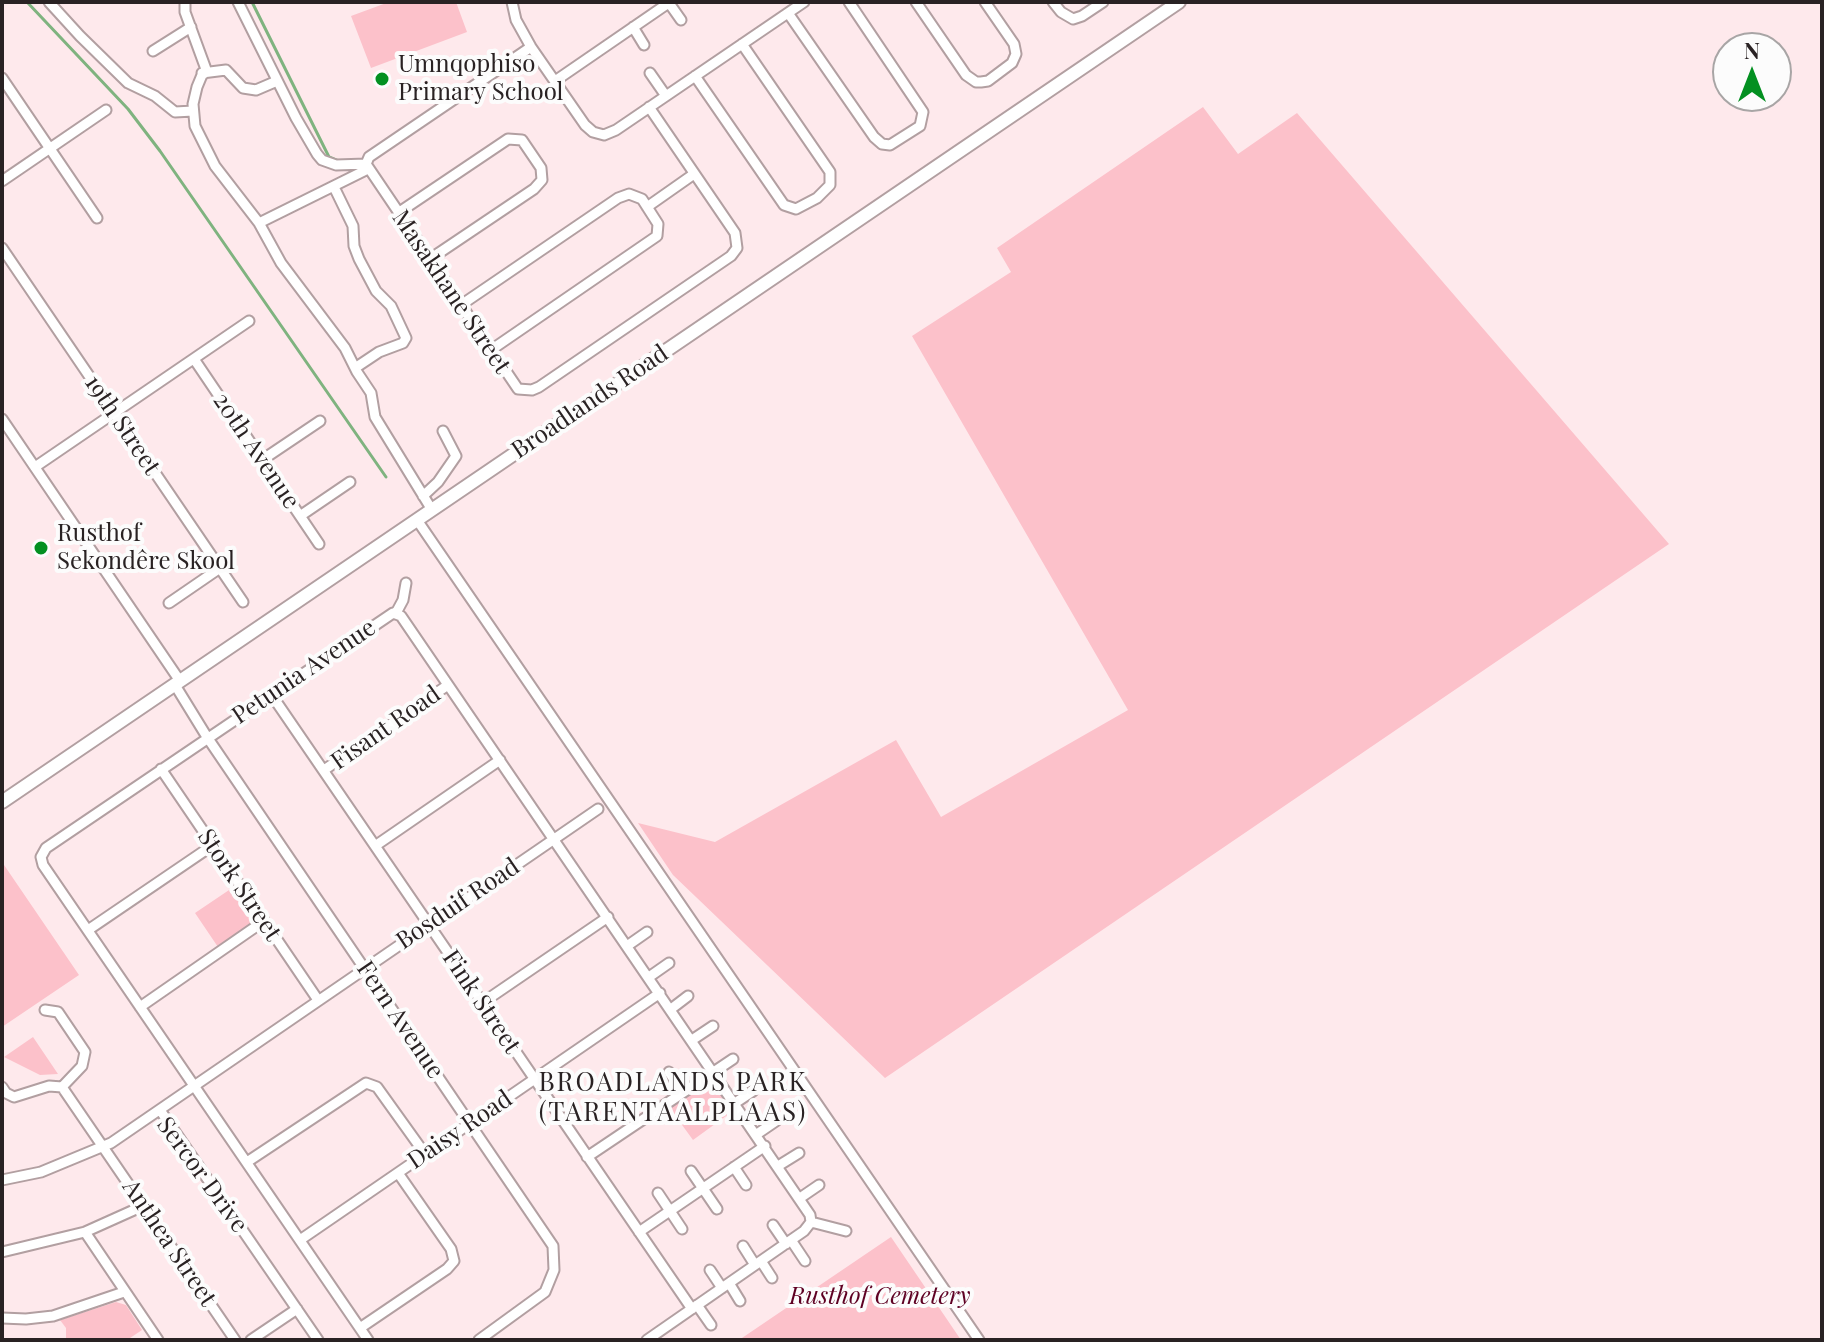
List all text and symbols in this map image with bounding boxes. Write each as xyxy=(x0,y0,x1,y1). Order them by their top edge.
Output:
north arrow xyxy=(1712,32,1792,112)
text: N xyxy=(1744,35,1760,65)
place label: Umnqophiso Primary School xyxy=(398,51,563,107)
marker: Umnqophiso Primary School xyxy=(373,70,391,88)
street label: Masakhane Street xyxy=(386,205,516,379)
street label: Broadlands Road xyxy=(506,339,674,465)
street label: 19th Street xyxy=(78,370,166,480)
street label: 20th Avenue xyxy=(207,388,305,514)
place label: Rusthof Sekondêre Skool xyxy=(57,520,235,576)
marker: Rusthof Sekondêre Skool xyxy=(32,539,50,557)
street label: Petunia Avenue xyxy=(227,613,381,731)
street label: Fisant Road xyxy=(326,680,446,776)
street label: Stork Street xyxy=(191,824,287,946)
street label: Bosduif Road xyxy=(391,852,525,956)
street label: Fink Street xyxy=(436,945,526,1059)
street label: Fern Avenue xyxy=(350,956,450,1084)
district label: BROADLANDS PARK (TARENTAALPLAAS) xyxy=(539,1067,807,1128)
street label: Daisy Road xyxy=(402,1085,518,1175)
street label: Sercor Drive xyxy=(151,1112,253,1238)
street label: Anthea Street xyxy=(116,1174,222,1312)
park label: Rusthof Cemetery xyxy=(789,1283,971,1311)

